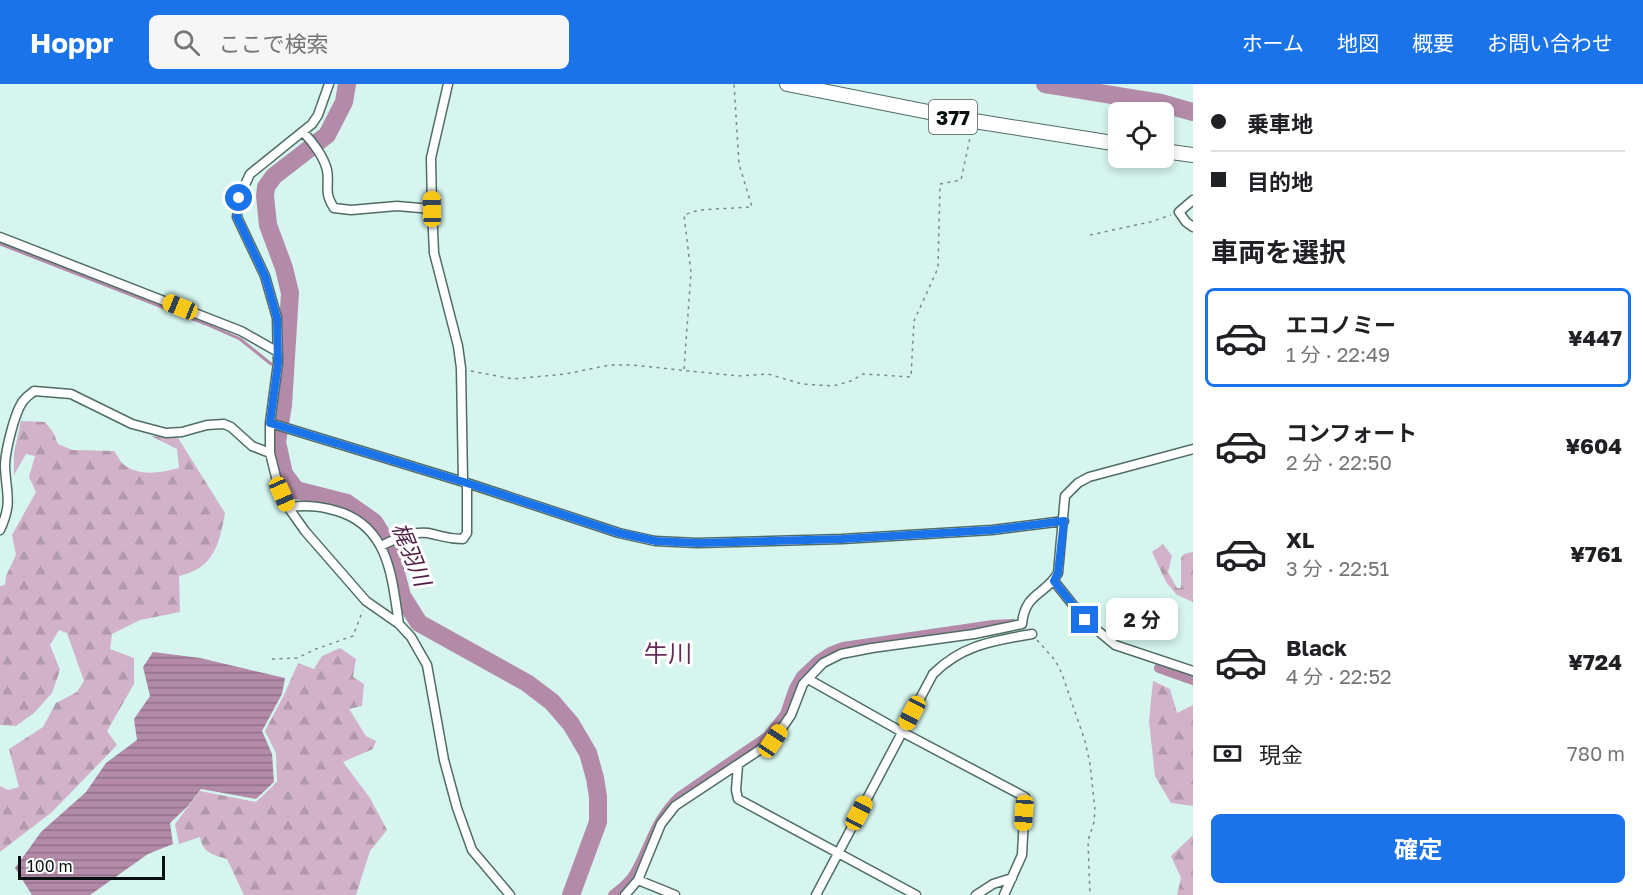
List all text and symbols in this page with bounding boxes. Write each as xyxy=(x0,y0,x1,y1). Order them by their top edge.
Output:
search box xyxy=(149,15,569,69)
text: Hoppr xyxy=(30,26,113,59)
icon: search xyxy=(170,26,203,59)
text: ここで検索 xyxy=(218,30,328,57)
text: ホーム xyxy=(1242,30,1304,56)
text: 地図 xyxy=(1337,30,1379,56)
text: 概要 xyxy=(1412,30,1454,56)
text: お問い合わせ xyxy=(1487,30,1613,56)
road number: 377 xyxy=(929,100,977,134)
map controls xyxy=(1108,102,1174,168)
button: locate xyxy=(1108,102,1174,168)
text: 乗車地 xyxy=(1247,110,1313,137)
text: 目的地 xyxy=(1247,168,1313,195)
route start xyxy=(225,184,252,211)
car xyxy=(423,191,441,227)
text: 車両を選択 xyxy=(1211,236,1346,268)
car xyxy=(160,292,200,322)
icon: car xyxy=(1214,311,1268,365)
text: エコノミー xyxy=(1286,311,1396,338)
text: ¥447 xyxy=(1568,324,1622,351)
text: 1 分 · 22:49 xyxy=(1286,342,1390,366)
icon: car xyxy=(1214,419,1268,473)
text: コンフォート xyxy=(1286,419,1417,446)
text: ¥604 xyxy=(1565,432,1622,459)
text: 2 分 · 22:50 xyxy=(1286,450,1392,474)
car xyxy=(266,474,298,514)
water label: 梶羽川 xyxy=(387,518,438,592)
text: XL xyxy=(1286,526,1314,553)
icon: car xyxy=(1214,527,1268,581)
text: ¥761 xyxy=(1570,540,1622,567)
text: 3 分 · 22:51 xyxy=(1286,556,1389,580)
callout: 2 分 xyxy=(1106,599,1178,641)
route end xyxy=(1071,606,1098,633)
text: 2 分 xyxy=(1123,607,1161,631)
text: Black xyxy=(1286,634,1347,661)
icon: car xyxy=(1214,635,1268,689)
district label: 牛川 xyxy=(644,638,692,667)
text: ¥724 xyxy=(1568,648,1622,675)
text: 4 分 · 22:52 xyxy=(1286,664,1392,688)
car xyxy=(896,693,928,733)
car xyxy=(755,721,791,761)
icon: cash xyxy=(1211,737,1244,770)
text: 現金 xyxy=(1259,741,1303,768)
text: 780 m xyxy=(1567,741,1625,765)
car xyxy=(843,793,875,833)
car xyxy=(1014,794,1034,832)
button: 確定 xyxy=(1211,814,1625,883)
scale bar xyxy=(18,853,165,880)
text: 100 m xyxy=(27,856,73,876)

